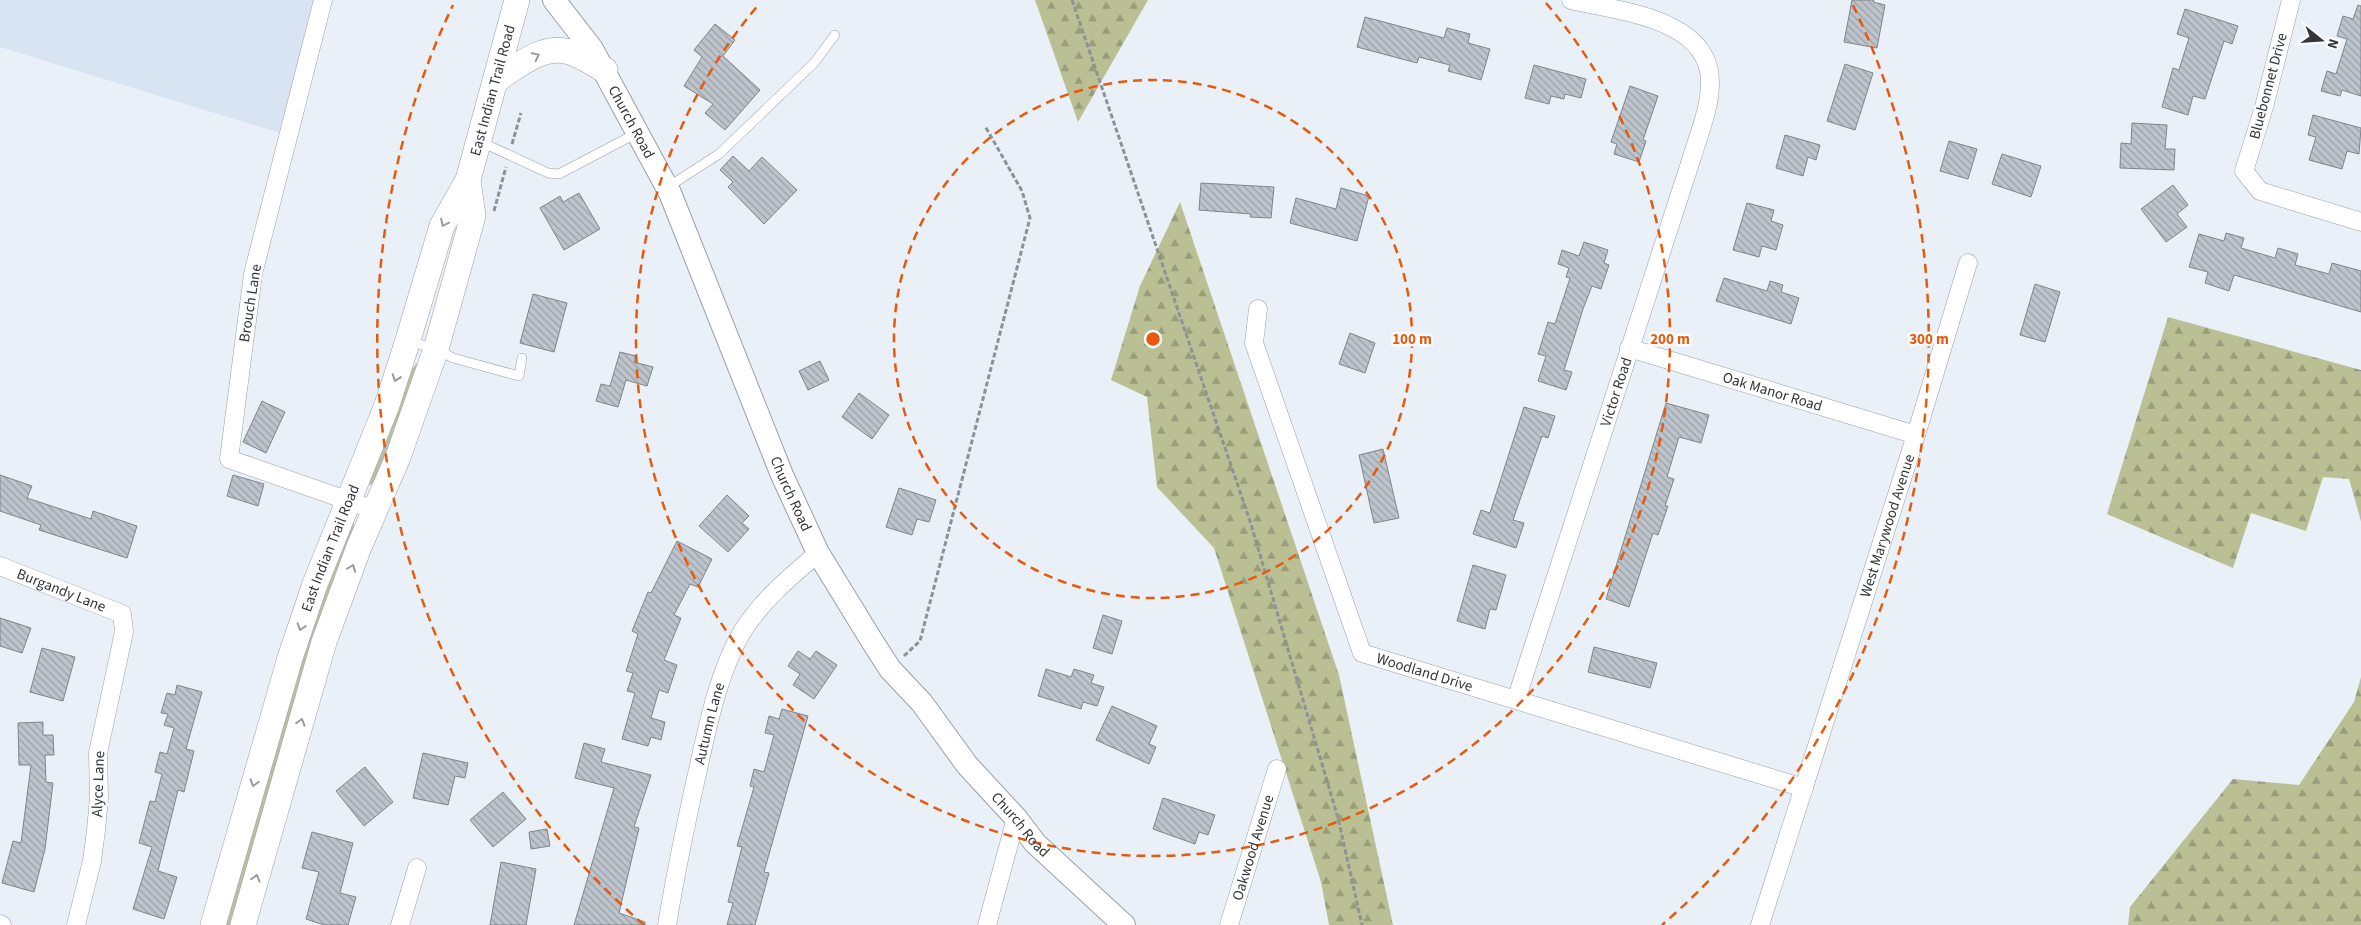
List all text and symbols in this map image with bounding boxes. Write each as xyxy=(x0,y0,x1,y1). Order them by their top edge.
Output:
north arrow xyxy=(2296,15,2346,65)
street label: East Indian Trail Road xyxy=(465,22,521,158)
street label: Bluebonnet Drive xyxy=(2244,31,2293,141)
text: N xyxy=(2322,36,2343,51)
one-way arrow xyxy=(531,52,540,62)
street label: Church Road xyxy=(603,82,659,162)
one-way arrow xyxy=(440,217,450,226)
street label: Brouch Lane xyxy=(234,263,267,344)
text: 100 m xyxy=(1392,329,1432,350)
text: 200 m xyxy=(1650,329,1690,350)
text: 300 m xyxy=(1909,329,1949,350)
centre of rings xyxy=(1144,330,1162,348)
street label: Victor Road xyxy=(1595,355,1637,429)
street label: Oak Manor Road xyxy=(1720,367,1825,417)
one-way arrow xyxy=(392,373,402,381)
street label: West Marywood Avenue xyxy=(1855,452,1920,600)
street label: Church Road xyxy=(765,453,817,535)
street label: East Indian Trail Road xyxy=(296,481,365,615)
street label: Burgandy Lane xyxy=(14,564,109,618)
one-way arrow xyxy=(346,564,356,572)
one-way arrow xyxy=(296,623,306,631)
street label: Woodland Drive xyxy=(1374,648,1475,697)
street label: Autumn Lane xyxy=(689,680,730,766)
one-way arrow xyxy=(295,717,306,726)
street label: Alyce Lane xyxy=(87,750,110,818)
one-way arrow xyxy=(250,779,260,787)
street label: Church Road xyxy=(986,788,1054,862)
street label: Oakwood Avenue xyxy=(1227,792,1279,903)
one-way arrow xyxy=(251,875,261,883)

